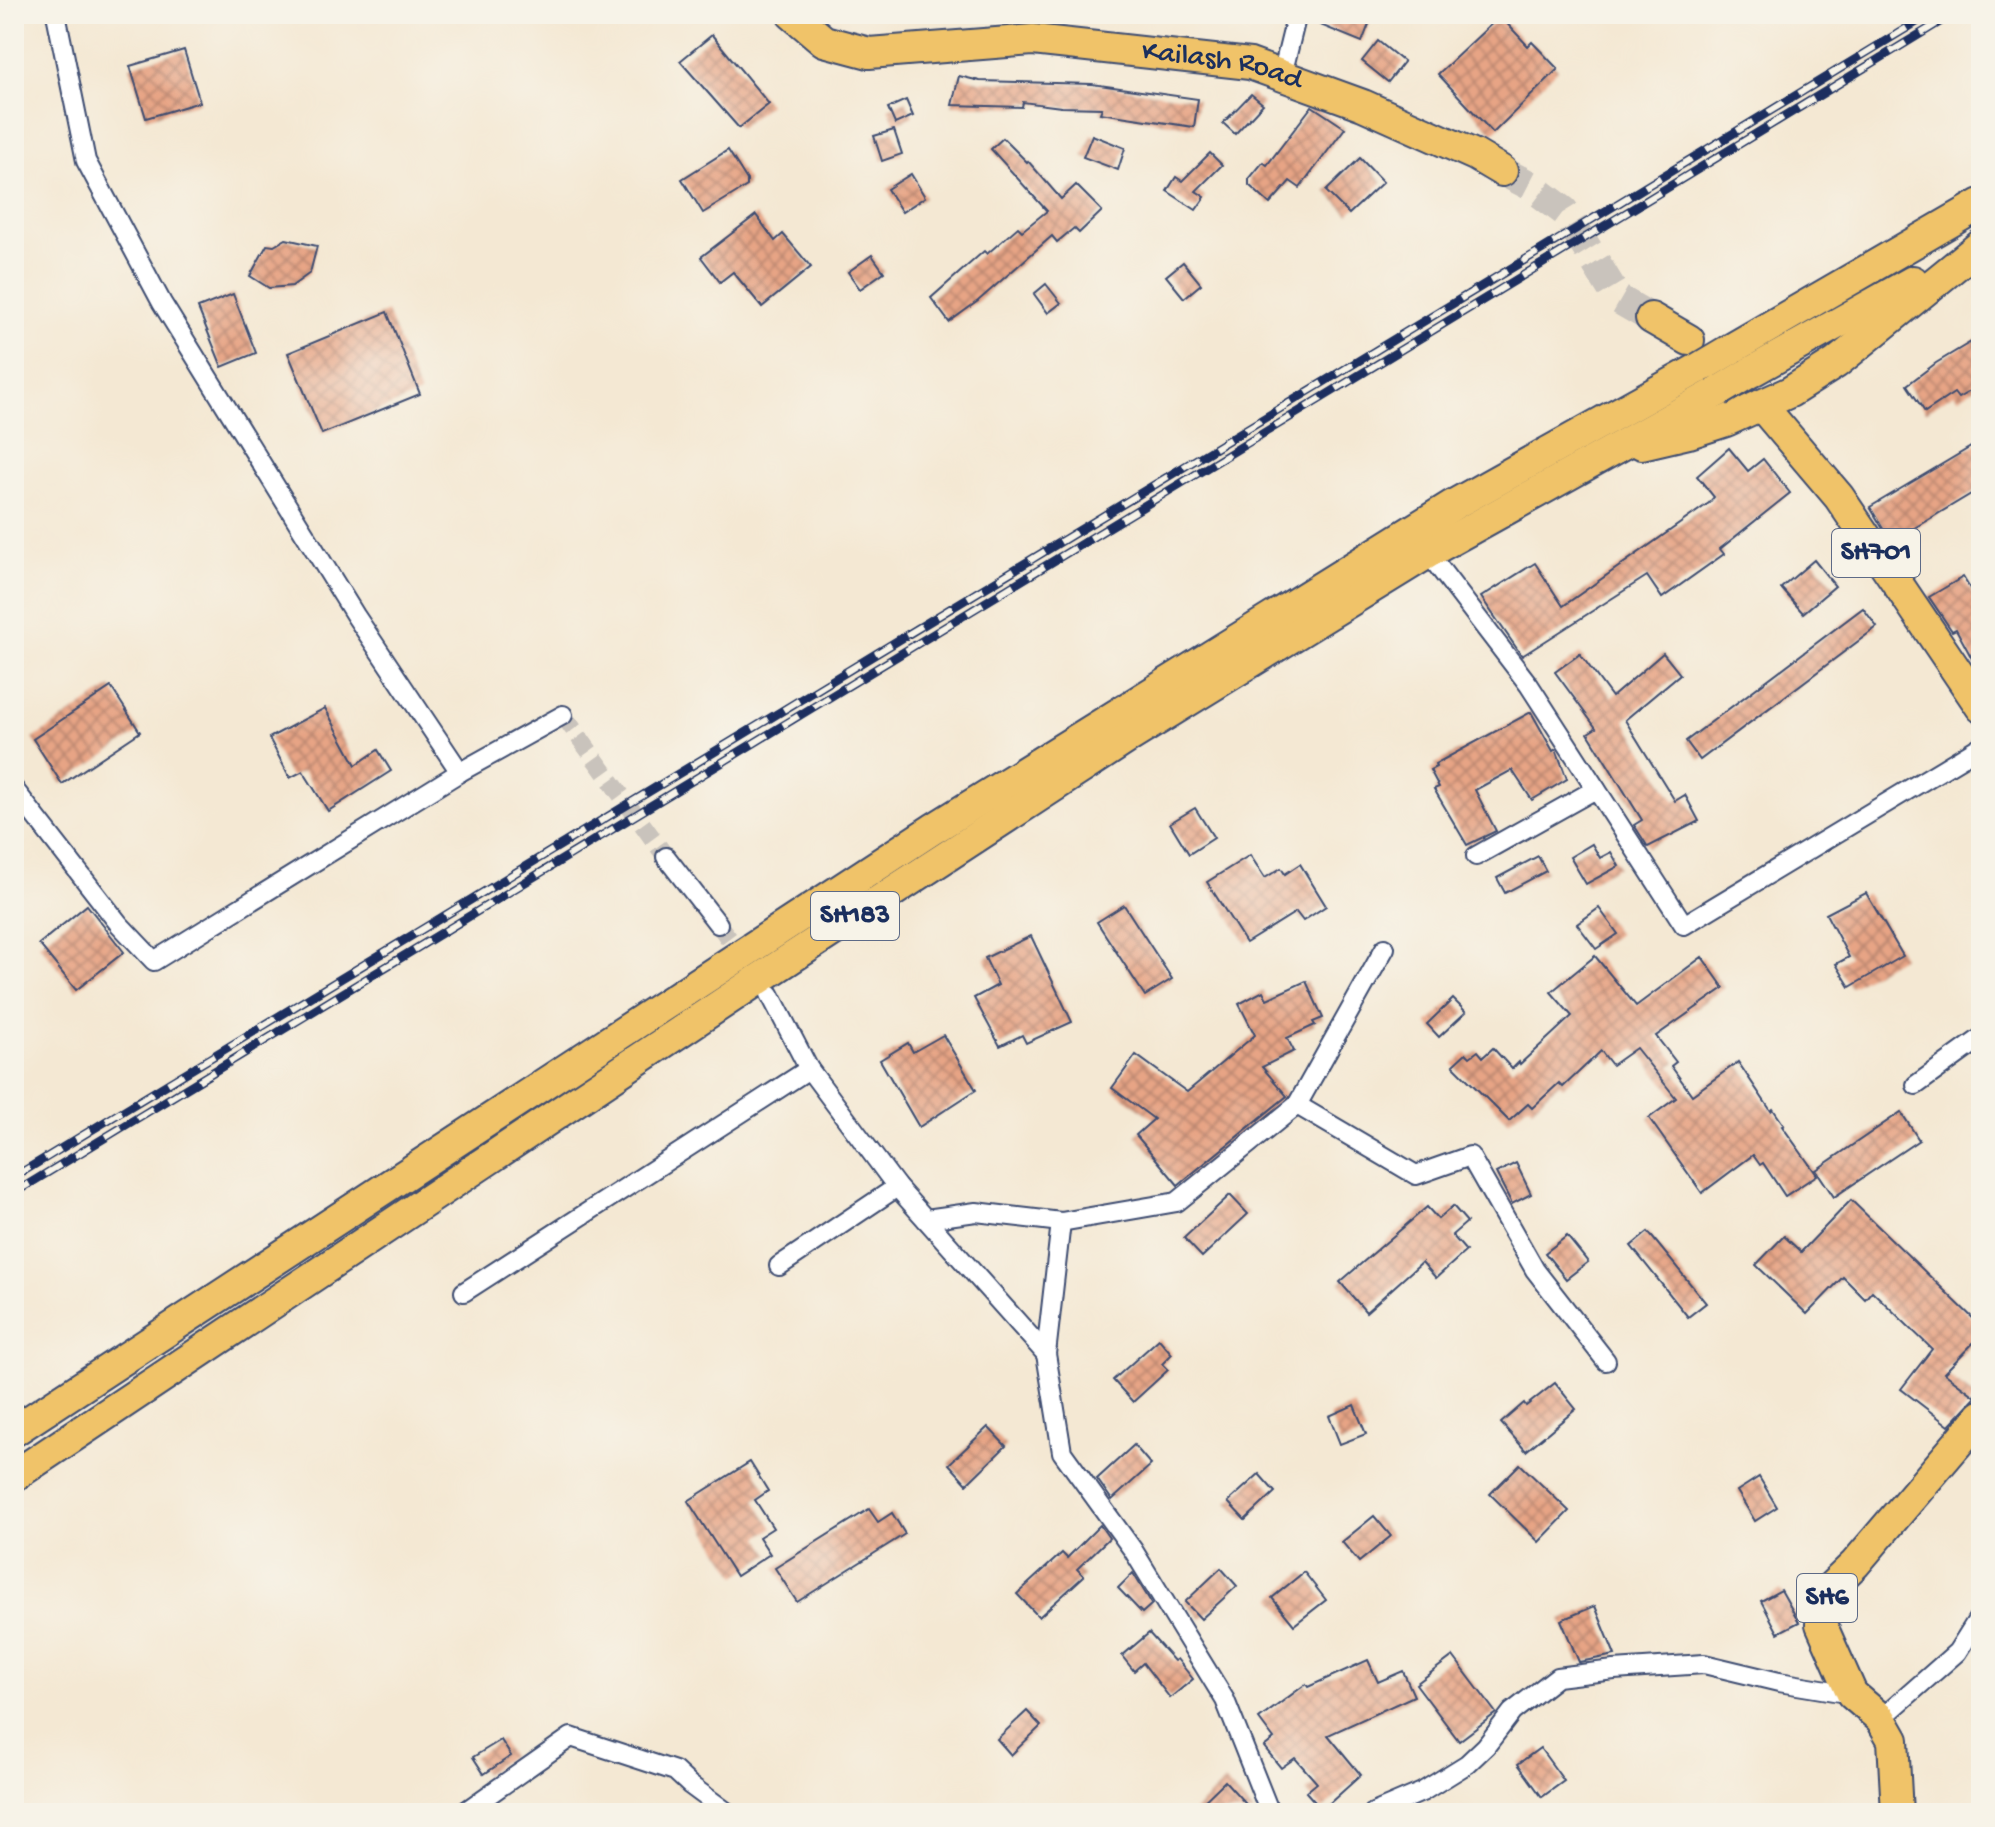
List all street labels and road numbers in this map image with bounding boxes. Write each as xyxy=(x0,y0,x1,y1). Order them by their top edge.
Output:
street label: Kailash Road xyxy=(1140,35,1309,100)
road number: SH701 xyxy=(1832,529,1920,577)
road number: SH183 xyxy=(811,892,899,940)
road number: SH6 xyxy=(1797,1574,1857,1622)

